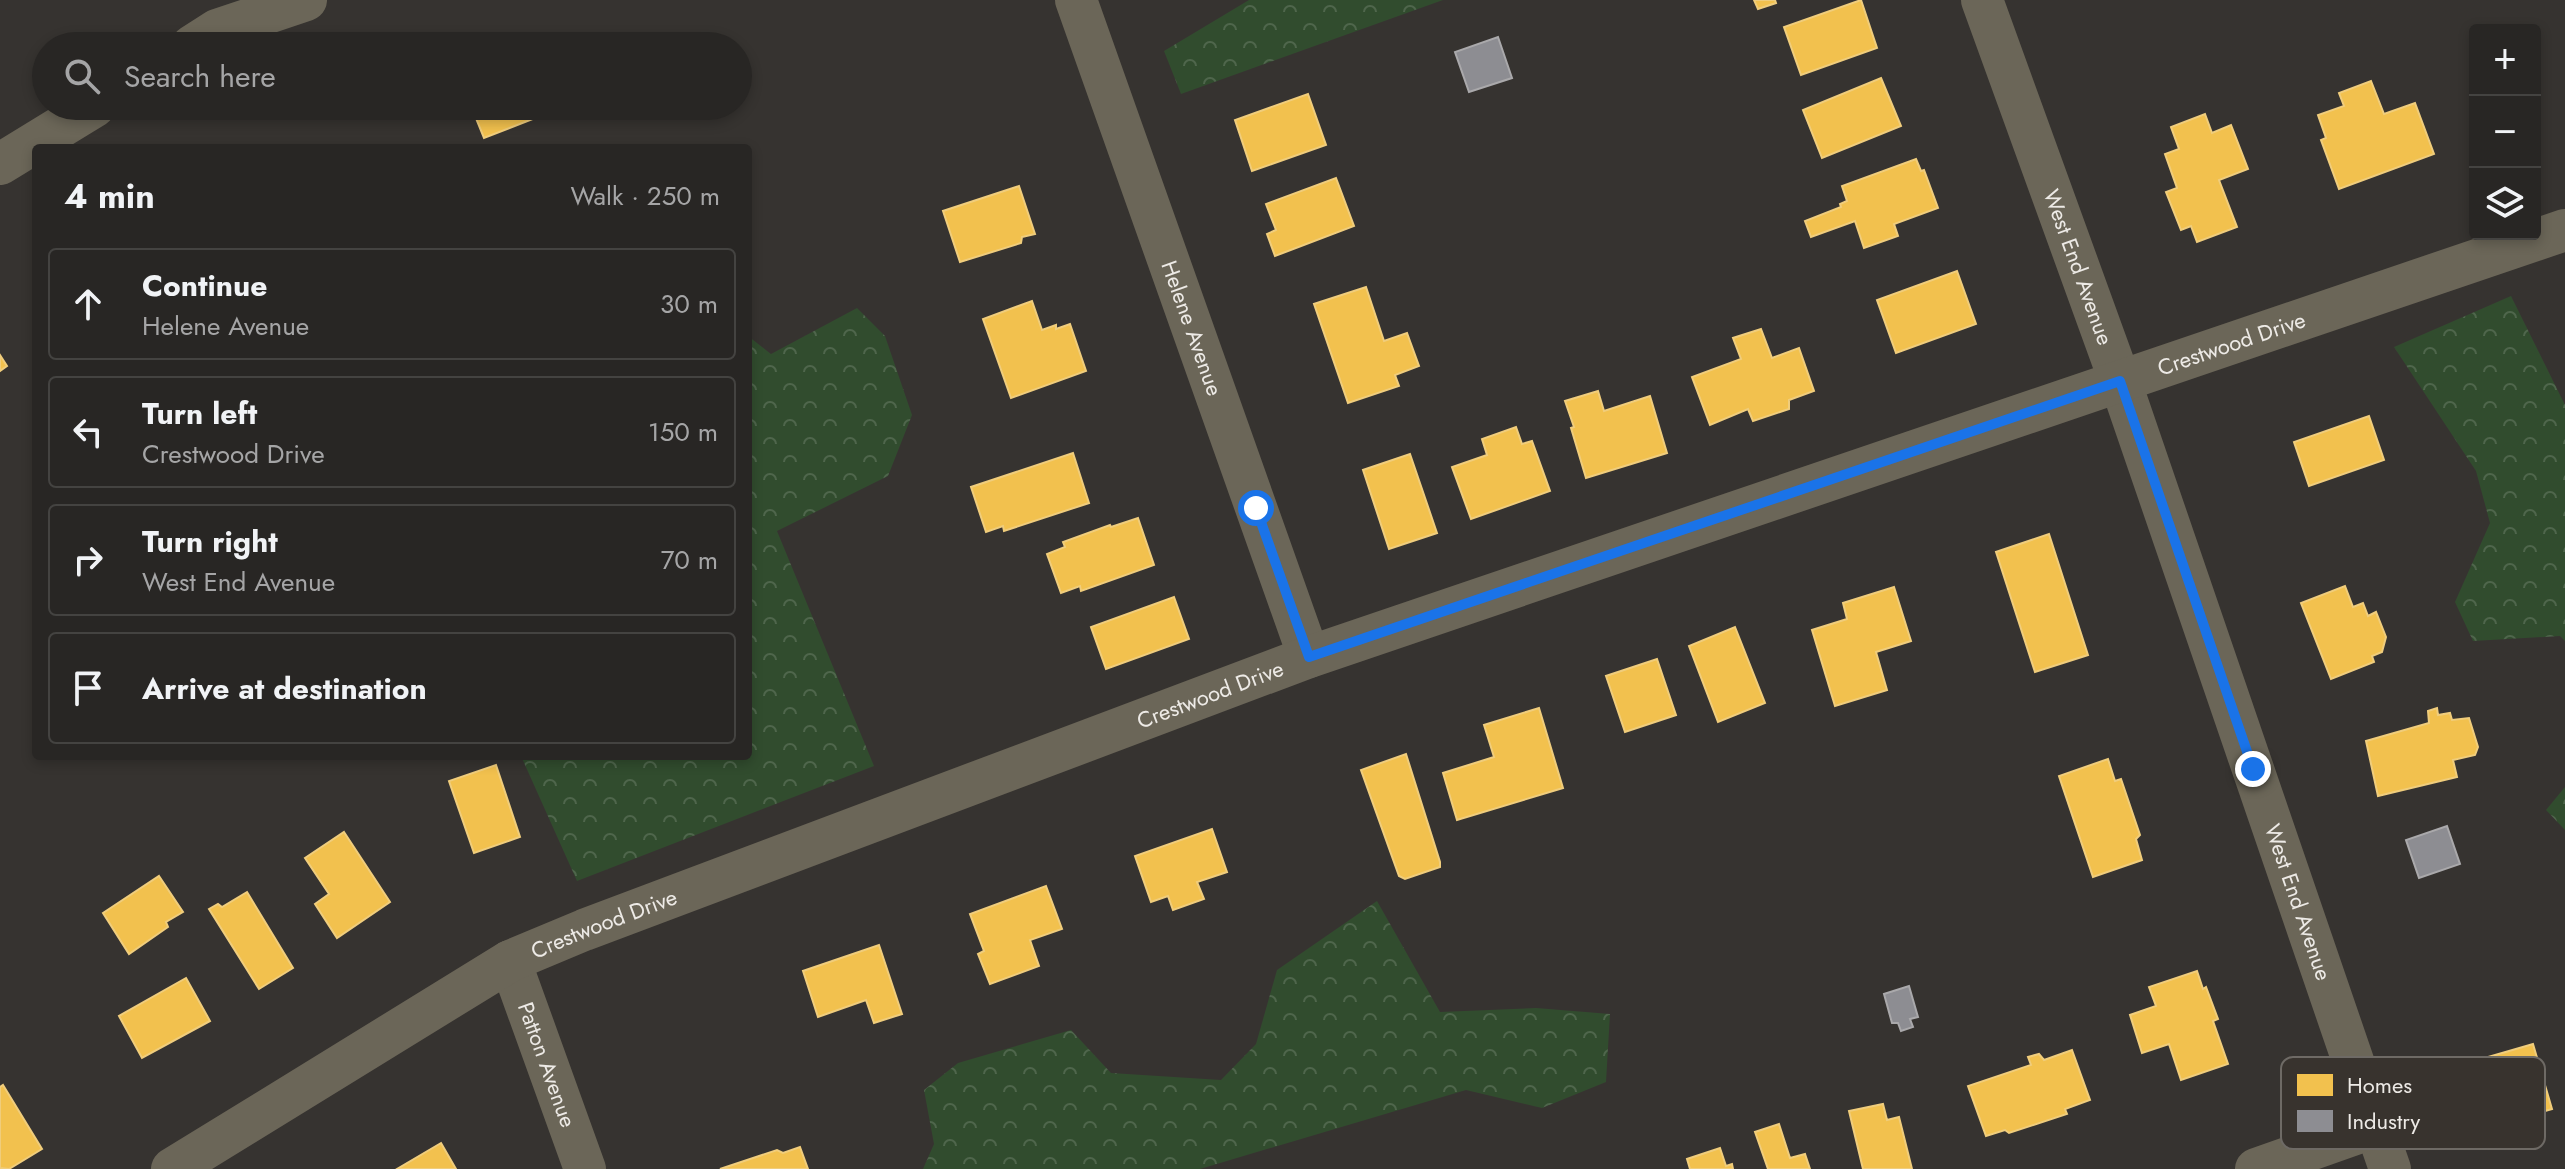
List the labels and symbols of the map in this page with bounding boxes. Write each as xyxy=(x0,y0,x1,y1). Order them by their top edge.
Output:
street label: West End Avenue xyxy=(2036,185,2122,349)
street label: Helene Avenue xyxy=(1154,256,1231,400)
street label: Crestwood Drive xyxy=(2153,303,2310,383)
route start xyxy=(1238,490,1274,526)
street label: Crestwood Drive xyxy=(1132,652,1288,736)
route end xyxy=(2235,751,2271,787)
street label: West End Avenue xyxy=(2257,819,2340,985)
street label: Crestwood Drive xyxy=(526,880,682,967)
street label: Patton Avenue xyxy=(510,997,585,1132)
legend xyxy=(2281,1057,2545,1149)
text: Homes xyxy=(2347,1069,2412,1101)
text: Industry xyxy=(2347,1105,2420,1137)

